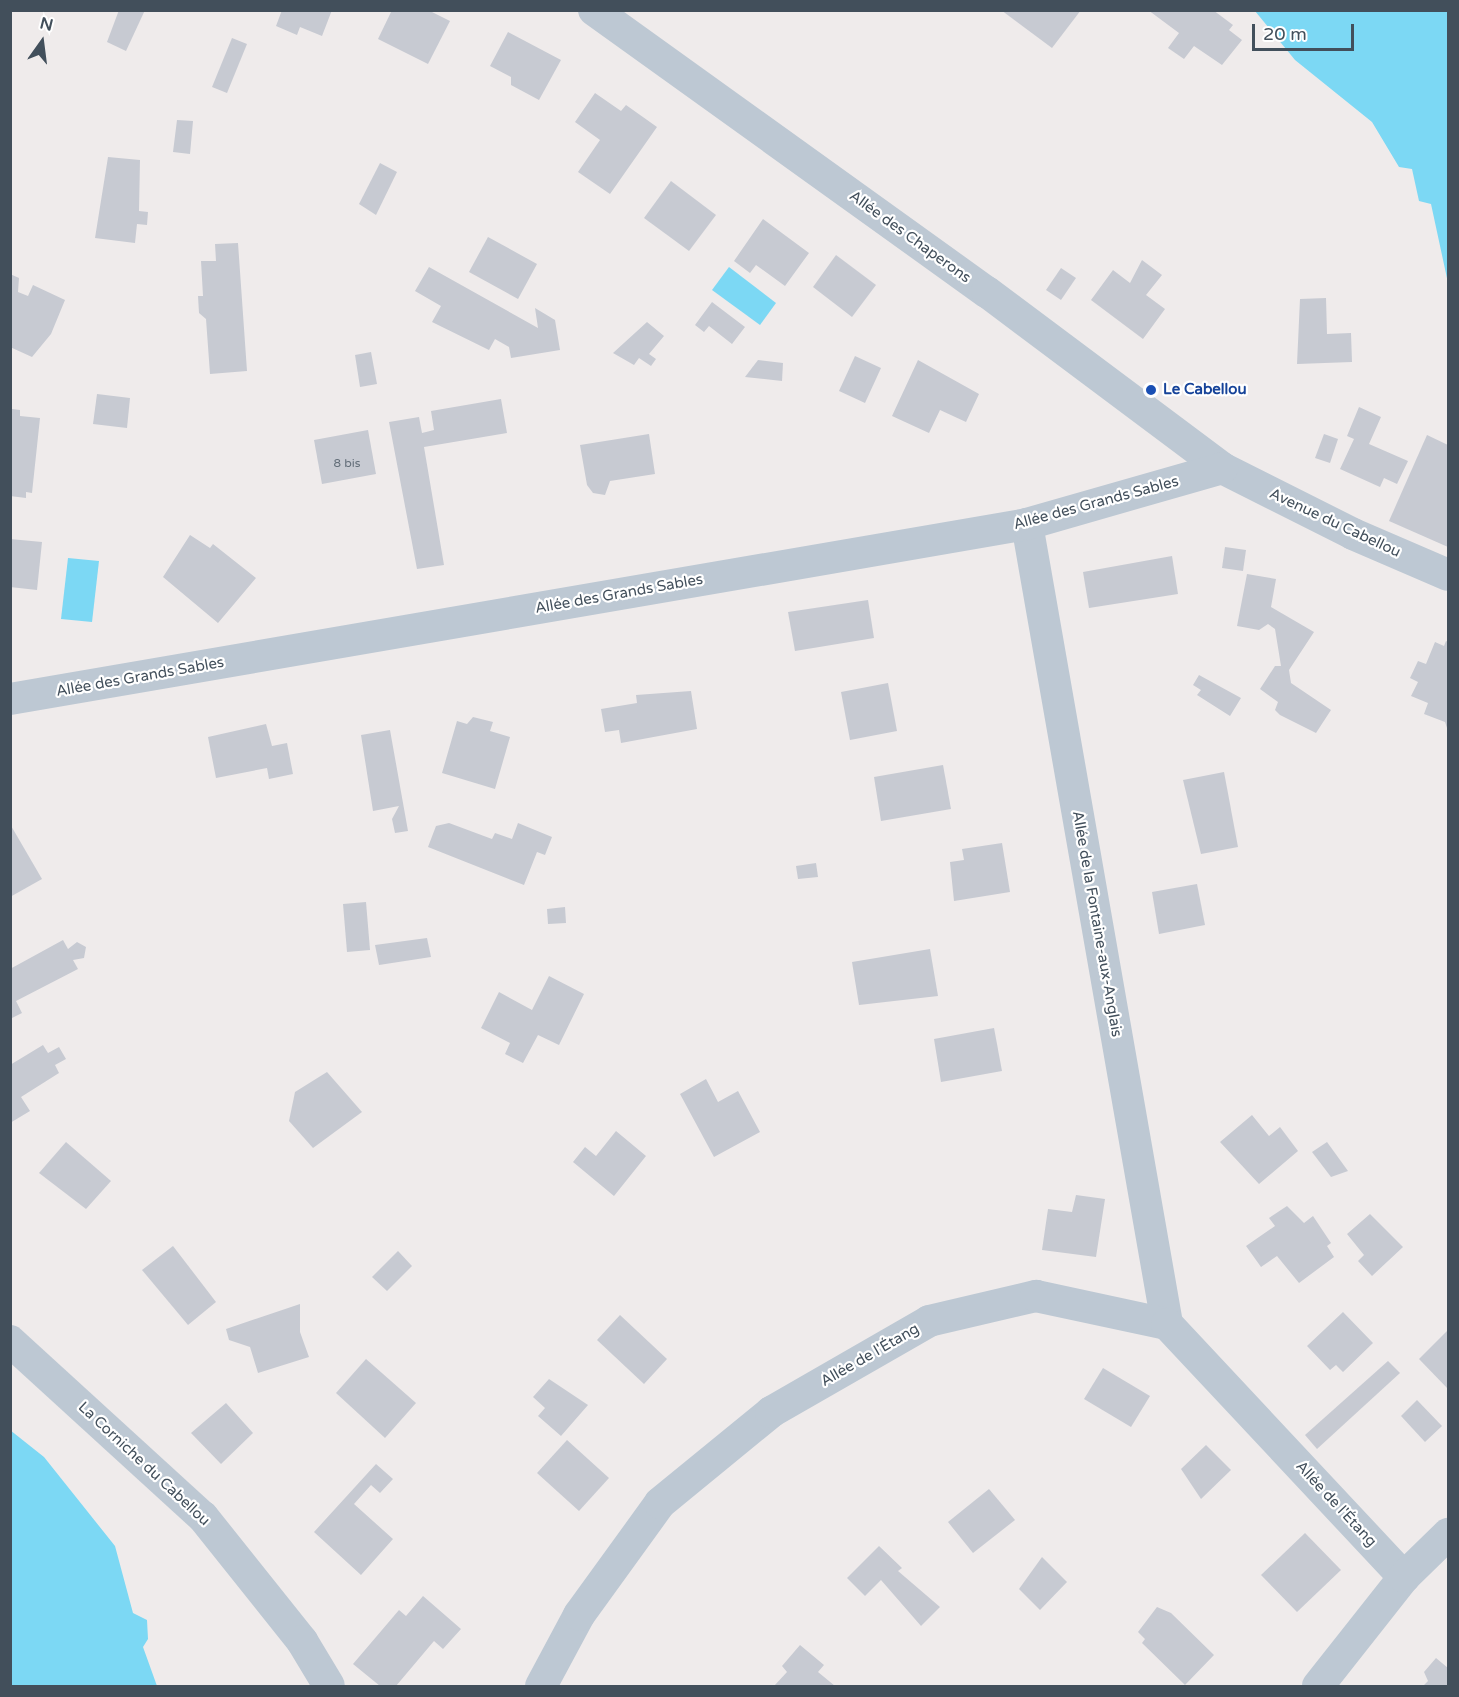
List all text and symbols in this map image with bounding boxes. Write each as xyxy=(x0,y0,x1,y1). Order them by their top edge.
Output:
north arrow xyxy=(12,12,72,72)
scale bar xyxy=(1255,12,1357,50)
text: N xyxy=(38,13,55,36)
text: 20 m xyxy=(1263,23,1307,45)
street label: Allée des Chaperons xyxy=(846,187,974,287)
place label: Le Cabellou xyxy=(1163,381,1247,399)
marker: Le Cabellou xyxy=(1144,383,1158,397)
house number: 8 bis xyxy=(334,457,360,471)
street label: Allée des Grands Sables xyxy=(1011,472,1181,534)
street label: Avenue du Cabellou xyxy=(1267,485,1403,561)
street label: Allée des Grands Sables xyxy=(534,570,704,618)
street label: Allée des Grands Sables xyxy=(55,653,225,701)
street label: Allée de la Fontaine-aux-Anglais xyxy=(1068,809,1126,1039)
street label: Allée de l'Étang xyxy=(818,1320,922,1390)
street label: La Corniche du Cabellou xyxy=(74,1398,214,1530)
street label: Allée de l'Étang xyxy=(1292,1457,1380,1551)

